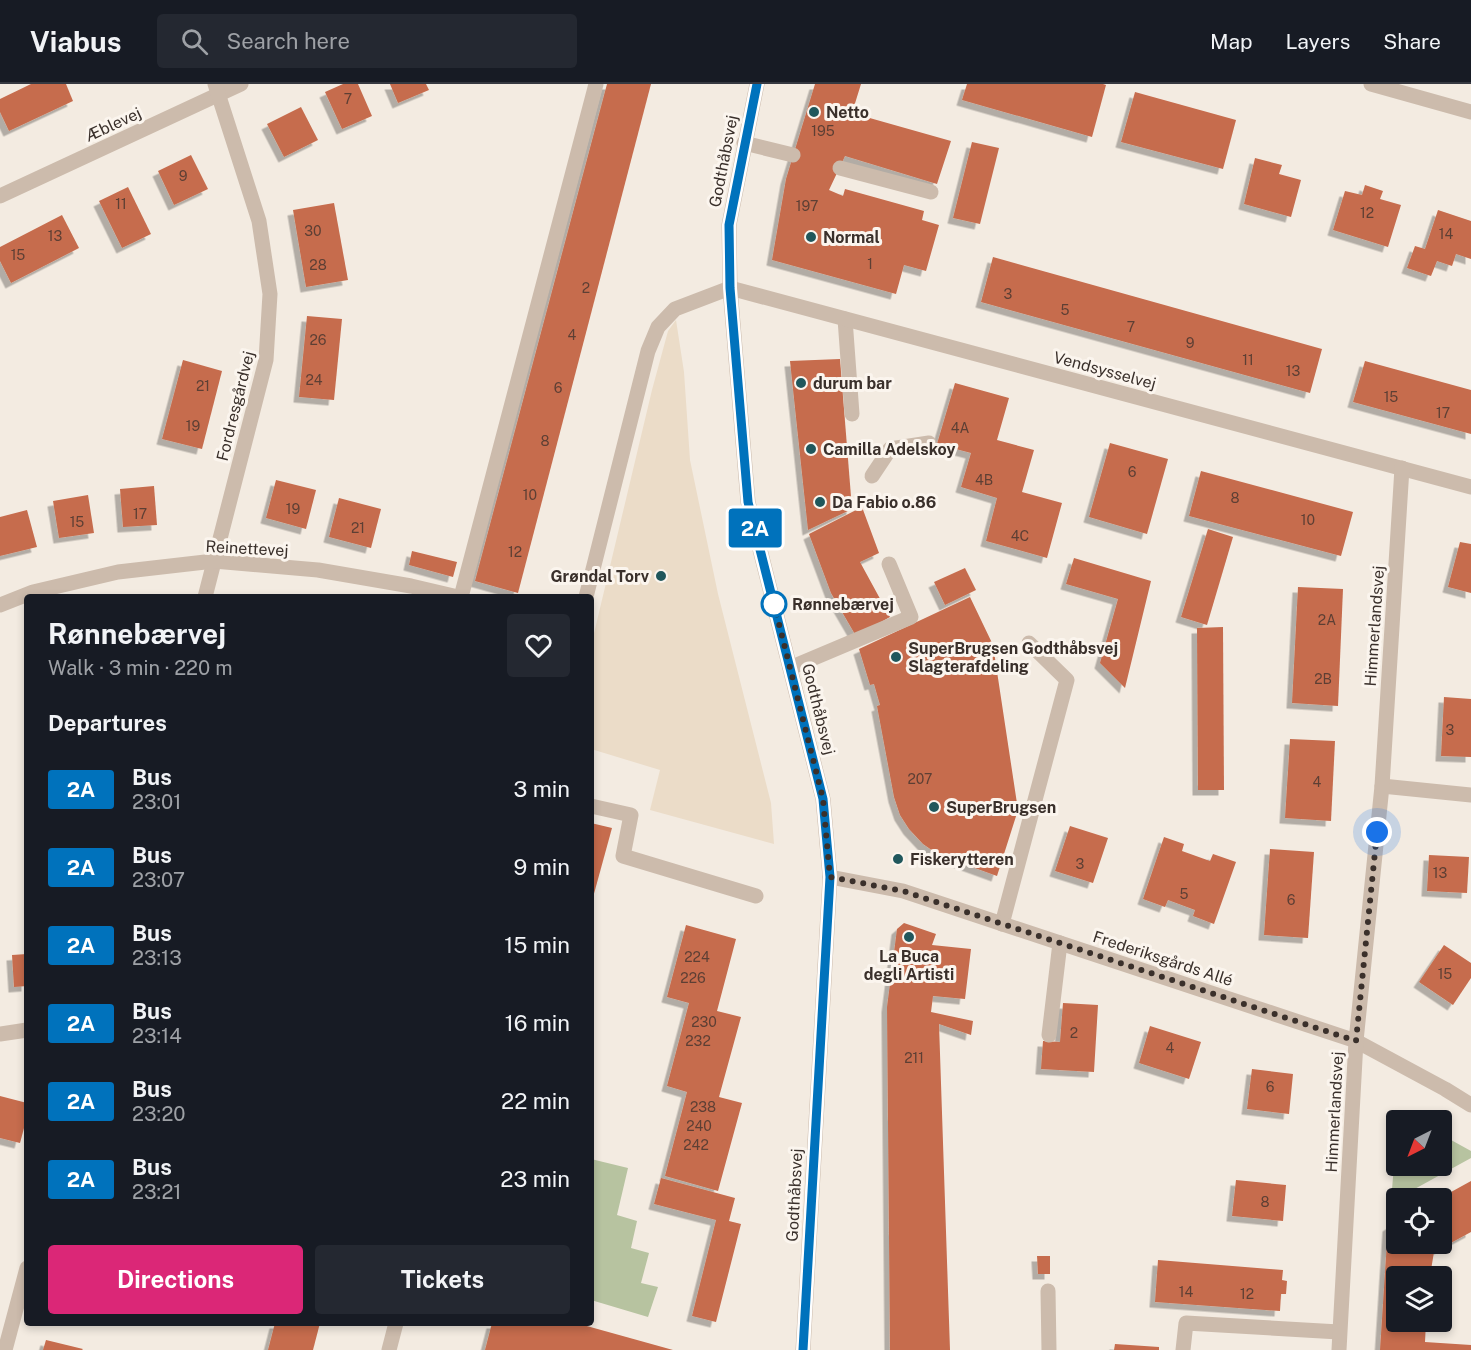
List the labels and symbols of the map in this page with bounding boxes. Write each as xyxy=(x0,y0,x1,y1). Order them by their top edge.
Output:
house number: 7 xyxy=(344,91,352,107)
street label: Æblevej xyxy=(82,103,144,146)
place label: Netto xyxy=(826,103,869,122)
marker: Netto xyxy=(807,105,821,119)
street label: Godthåbsvej xyxy=(705,113,742,209)
house number: 195 xyxy=(811,123,835,139)
house number: 9 xyxy=(179,168,188,184)
house number: 11 xyxy=(115,196,127,212)
house number: 197 xyxy=(796,198,818,214)
house number: 12 xyxy=(1360,205,1374,221)
house number: 30 xyxy=(304,223,322,239)
house number: 14 xyxy=(1439,226,1453,242)
house number: 13 xyxy=(48,228,62,244)
place label: Normal xyxy=(823,228,880,247)
marker: Normal xyxy=(804,230,818,244)
house number: 15 xyxy=(11,247,25,263)
house number: 1 xyxy=(867,256,873,272)
house number: 28 xyxy=(309,257,327,273)
house number: 2 xyxy=(582,280,590,296)
house number: 3 xyxy=(1004,286,1013,302)
house number: 5 xyxy=(1061,302,1070,318)
house number: 7 xyxy=(1127,319,1135,335)
house number: 4 xyxy=(568,327,577,343)
house number: 26 xyxy=(309,332,327,348)
house number: 9 xyxy=(1186,335,1195,351)
street label: Vendsysselvej xyxy=(1052,348,1158,393)
street label: Fordresgårdvej xyxy=(213,349,258,463)
house number: 11 xyxy=(1242,352,1254,368)
house number: 13 xyxy=(1286,363,1300,379)
house number: 24 xyxy=(305,372,323,388)
place label: durum bar xyxy=(813,374,892,393)
marker: durum bar xyxy=(794,376,808,390)
house number: 21 xyxy=(196,378,210,394)
house number: 6 xyxy=(554,380,563,396)
house number: 15 xyxy=(1384,389,1398,405)
house number: 17 xyxy=(1436,405,1450,421)
house number: 19 xyxy=(186,418,200,434)
house number: 4A xyxy=(951,420,969,436)
house number: 8 xyxy=(540,433,550,449)
place label: Camilla Adelskoy xyxy=(823,440,956,459)
marker: Camilla Adelskoy xyxy=(804,442,818,456)
house number: 6 xyxy=(1128,464,1137,480)
house number: 4B xyxy=(975,472,993,488)
house number: 10 xyxy=(523,487,537,503)
house number: 8 xyxy=(1230,490,1240,506)
place label: Da Fabio o.86 xyxy=(832,493,936,512)
marker: Da Fabio o.86 xyxy=(813,495,827,509)
house number: 19 xyxy=(286,501,300,517)
house number: 17 xyxy=(133,506,147,522)
line badge: 2A xyxy=(728,508,782,548)
house number: 10 xyxy=(1301,512,1315,528)
house number: 15 xyxy=(70,514,84,530)
house number: 21 xyxy=(351,520,365,536)
house number: 4C xyxy=(1011,528,1029,544)
street label: Reinettevej xyxy=(205,537,289,560)
house number: 12 xyxy=(508,544,522,560)
street label: Himmerlandsvej xyxy=(1361,565,1388,687)
place label: Grøndal Torv xyxy=(550,567,650,586)
marker: Grøndal Torv xyxy=(654,569,668,583)
marker: Rønnebærvej xyxy=(761,591,787,617)
place label: Rønnebærvej xyxy=(792,595,894,614)
house number: 2A xyxy=(1318,612,1336,628)
place label: SuperBrugsen Godthåbsvej Slagterafdeling xyxy=(908,639,1118,676)
marker: SuperBrugsen Godthåbsvej Slagterafdeling xyxy=(889,650,903,664)
street label: Godthåbsvej xyxy=(798,662,839,757)
house number: 2B xyxy=(1314,671,1332,687)
house number: 3 xyxy=(1446,722,1455,738)
house number: 207 xyxy=(907,771,933,787)
house number: 4 xyxy=(1313,774,1322,790)
place label: SuperBrugsen xyxy=(946,798,1056,817)
marker: SuperBrugsen xyxy=(927,800,941,814)
your location xyxy=(1362,817,1392,847)
place label: Fiskerytteren xyxy=(910,850,1014,869)
marker: Fiskerytteren xyxy=(891,852,905,866)
house number: 3 xyxy=(1076,856,1085,872)
house number: 13 xyxy=(1433,865,1447,881)
house number: 5 xyxy=(1180,886,1189,902)
house number: 6 xyxy=(1287,892,1296,908)
street label: Frederiksgårds Allé xyxy=(1090,927,1235,990)
marker: La Buca degli Artisti xyxy=(902,930,916,944)
place label: La Buca degli Artisti xyxy=(864,947,954,984)
house number: 224 xyxy=(684,949,710,965)
house number: 15 xyxy=(1438,966,1452,982)
house number: 226 xyxy=(680,970,706,986)
house number: 230 xyxy=(691,1014,717,1030)
house number: 2 xyxy=(1070,1025,1078,1041)
house number: 232 xyxy=(685,1033,711,1049)
house number: 4 xyxy=(1166,1040,1175,1056)
house number: 211 xyxy=(904,1050,924,1066)
street label: Himmerlandsvej xyxy=(1322,1051,1347,1173)
house number: 6 xyxy=(1266,1079,1275,1095)
house number: 238 xyxy=(690,1099,716,1115)
north arrow xyxy=(1386,1110,1452,1176)
house number: 240 xyxy=(686,1118,712,1134)
house number: 242 xyxy=(683,1137,709,1153)
street label: Godthåbsvej xyxy=(783,1148,806,1242)
house number: 8 xyxy=(1260,1194,1270,1210)
house number: 14 xyxy=(1179,1284,1193,1300)
house number: 12 xyxy=(1240,1286,1254,1302)

